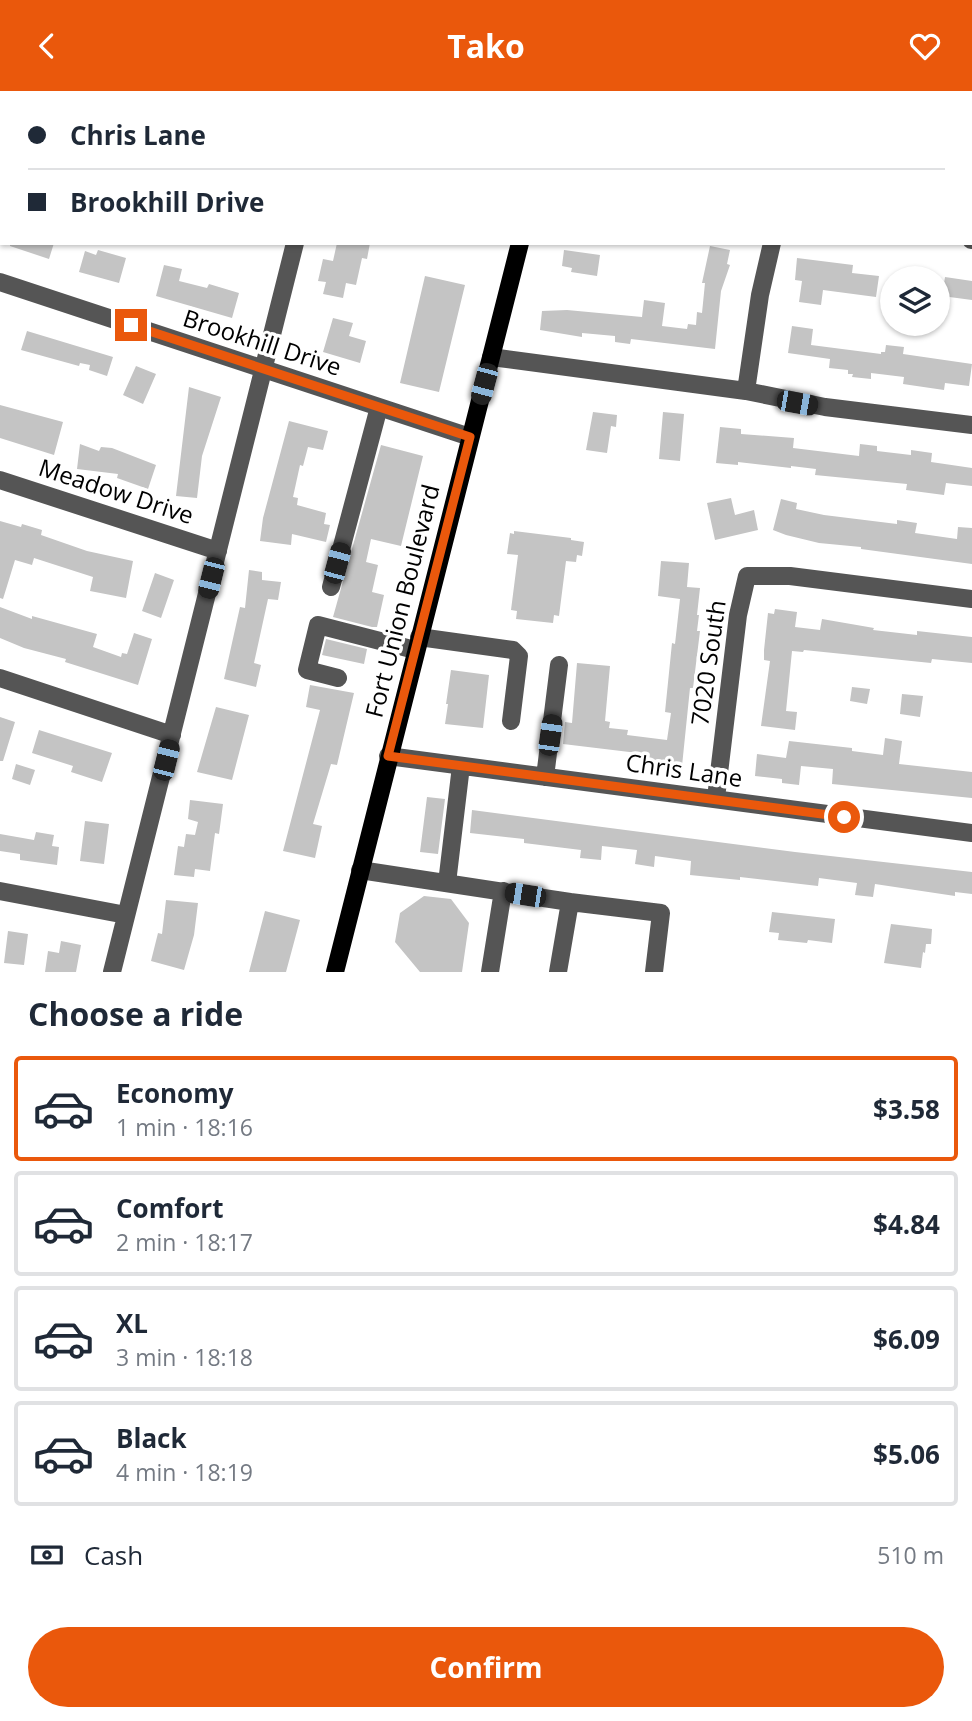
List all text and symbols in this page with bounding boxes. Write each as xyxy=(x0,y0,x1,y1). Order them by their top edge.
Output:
text: Tako xyxy=(447,24,525,67)
icon: back xyxy=(28,27,66,65)
icon: heart xyxy=(906,27,944,65)
text: Chris Lane xyxy=(70,117,206,153)
text: Brookhill Drive xyxy=(70,184,264,220)
map controls xyxy=(880,266,950,336)
button: layers xyxy=(880,266,950,336)
street label: Brookhill Drive xyxy=(179,300,346,383)
route end xyxy=(115,309,147,341)
car xyxy=(469,361,500,407)
car xyxy=(775,389,820,417)
street label: Meadow Drive xyxy=(35,450,198,531)
street label: Fort Union Boulevard xyxy=(357,481,446,721)
car xyxy=(322,540,353,586)
car xyxy=(196,555,227,601)
street label: 7020 South xyxy=(682,598,733,728)
car xyxy=(537,713,564,757)
car xyxy=(151,737,182,783)
street label: Chris Lane xyxy=(624,745,745,794)
route start xyxy=(828,801,860,833)
car xyxy=(503,881,548,909)
text: Choose a ride xyxy=(28,992,243,1035)
text: Economy xyxy=(116,1075,234,1111)
icon: car xyxy=(32,1077,95,1140)
text: $3.58 xyxy=(873,1091,940,1127)
text: 1 min · 18:16 xyxy=(116,1111,253,1143)
text: Comfort xyxy=(116,1190,223,1226)
icon: car xyxy=(32,1192,95,1255)
text: $4.84 xyxy=(873,1206,940,1242)
text: 2 min · 18:17 xyxy=(116,1226,253,1258)
text: XL xyxy=(116,1305,148,1341)
icon: car xyxy=(32,1307,95,1370)
text: $6.09 xyxy=(873,1321,940,1357)
text: 3 min · 18:18 xyxy=(116,1341,253,1373)
text: Black xyxy=(116,1420,187,1456)
icon: car xyxy=(32,1422,95,1485)
text: $5.06 xyxy=(873,1436,940,1472)
text: 4 min · 18:19 xyxy=(116,1456,253,1488)
icon: cash xyxy=(28,1536,66,1574)
text: Cash xyxy=(84,1537,143,1573)
text: 510 m xyxy=(877,1539,944,1571)
button: Confirm xyxy=(28,1627,944,1707)

